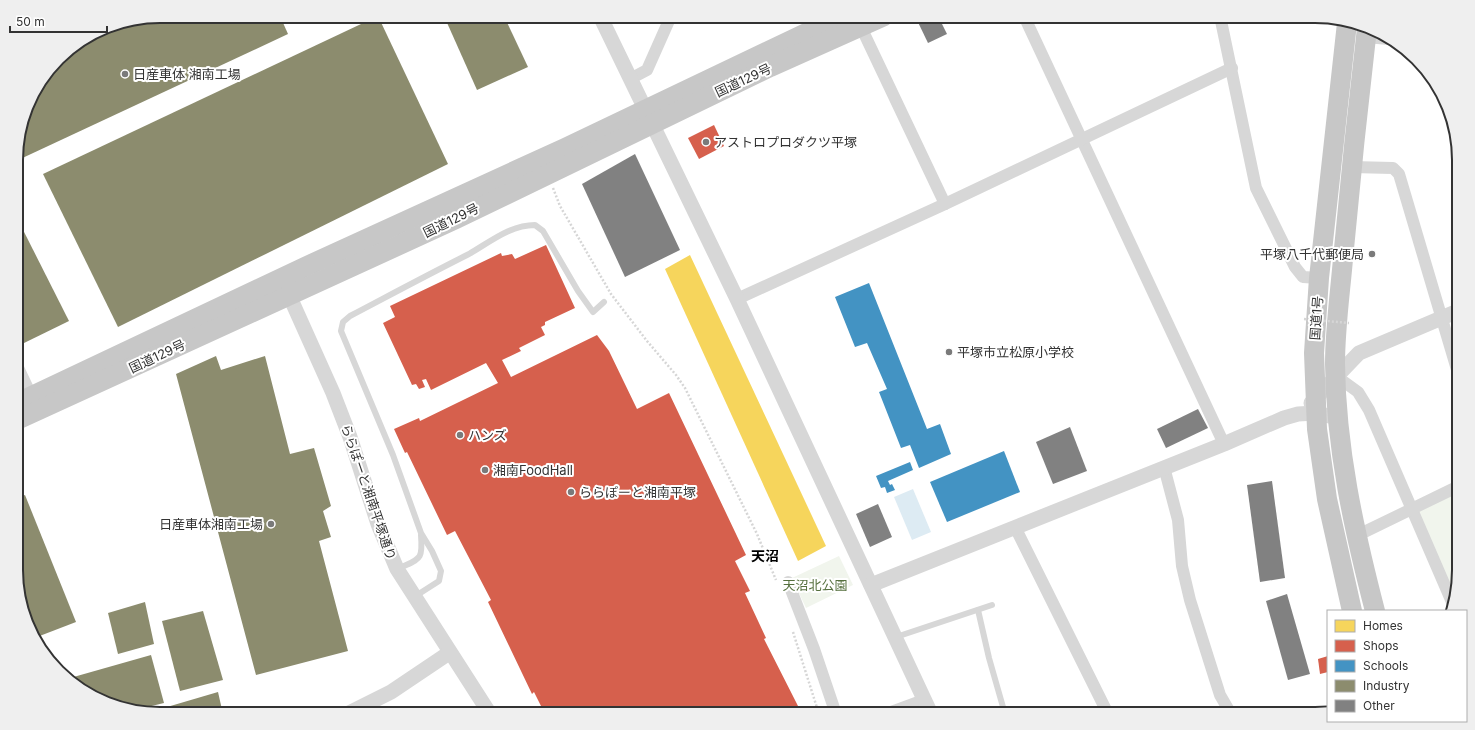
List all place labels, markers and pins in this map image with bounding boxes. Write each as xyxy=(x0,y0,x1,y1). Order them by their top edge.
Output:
place label: 日産車体 湘南工場 xyxy=(133,66,241,82)
marker: 日産車体 湘南工場 xyxy=(120,69,130,79)
place label: アストロプロダクツ平塚 xyxy=(714,134,857,150)
marker: アストロプロダクツ平塚 xyxy=(701,137,711,147)
place label: 平塚八千代郵便局 xyxy=(1260,246,1364,262)
marker: 平塚八千代郵便局 xyxy=(1367,249,1377,259)
place label: 平塚市立松原小学校 xyxy=(957,344,1074,360)
marker: 平塚市立松原小学校 xyxy=(944,347,954,357)
place label: ハンズ xyxy=(468,427,507,443)
marker: ハンズ xyxy=(455,430,465,440)
place label: 湘南FoodHall xyxy=(493,462,573,478)
marker: 湘南FoodHall xyxy=(480,465,490,475)
place label: ららぽーと湘南平塚 xyxy=(579,484,696,500)
marker: ららぽーと湘南平塚 xyxy=(566,487,576,497)
place label: 日産車体湘南工場 xyxy=(159,516,263,532)
marker: 日産車体湘南工場 xyxy=(266,519,276,529)

